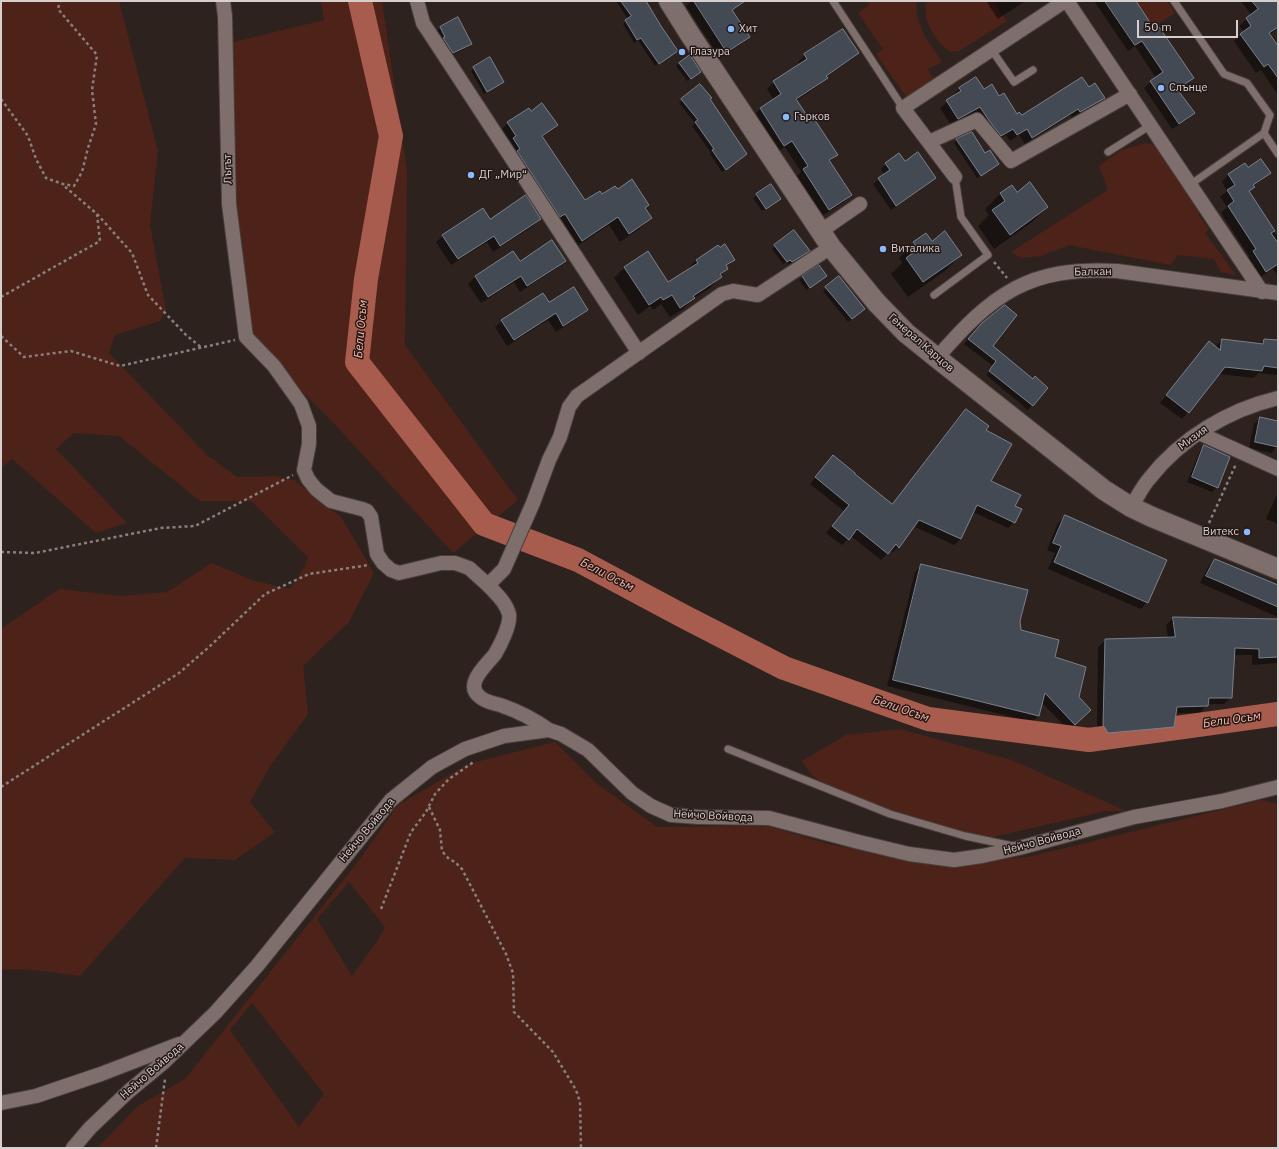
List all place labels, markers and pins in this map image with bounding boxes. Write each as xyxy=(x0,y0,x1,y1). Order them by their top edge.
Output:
place label: Хит xyxy=(739,22,757,36)
marker: Хит xyxy=(726,24,736,34)
place label: Глазура xyxy=(690,45,730,59)
marker: Глазура xyxy=(677,47,687,57)
place label: Слънце xyxy=(1169,81,1208,95)
marker: Слънце xyxy=(1156,83,1166,93)
place label: Гърков xyxy=(794,110,830,124)
marker: Гърков xyxy=(781,112,791,122)
place label: ДГ „Мир“ xyxy=(479,168,527,182)
marker: ДГ „Мир“ xyxy=(466,170,476,180)
place label: Виталика xyxy=(891,242,940,256)
marker: Виталика xyxy=(878,244,888,254)
place label: Витекс xyxy=(1203,525,1239,539)
marker: Витекс xyxy=(1242,527,1252,537)

